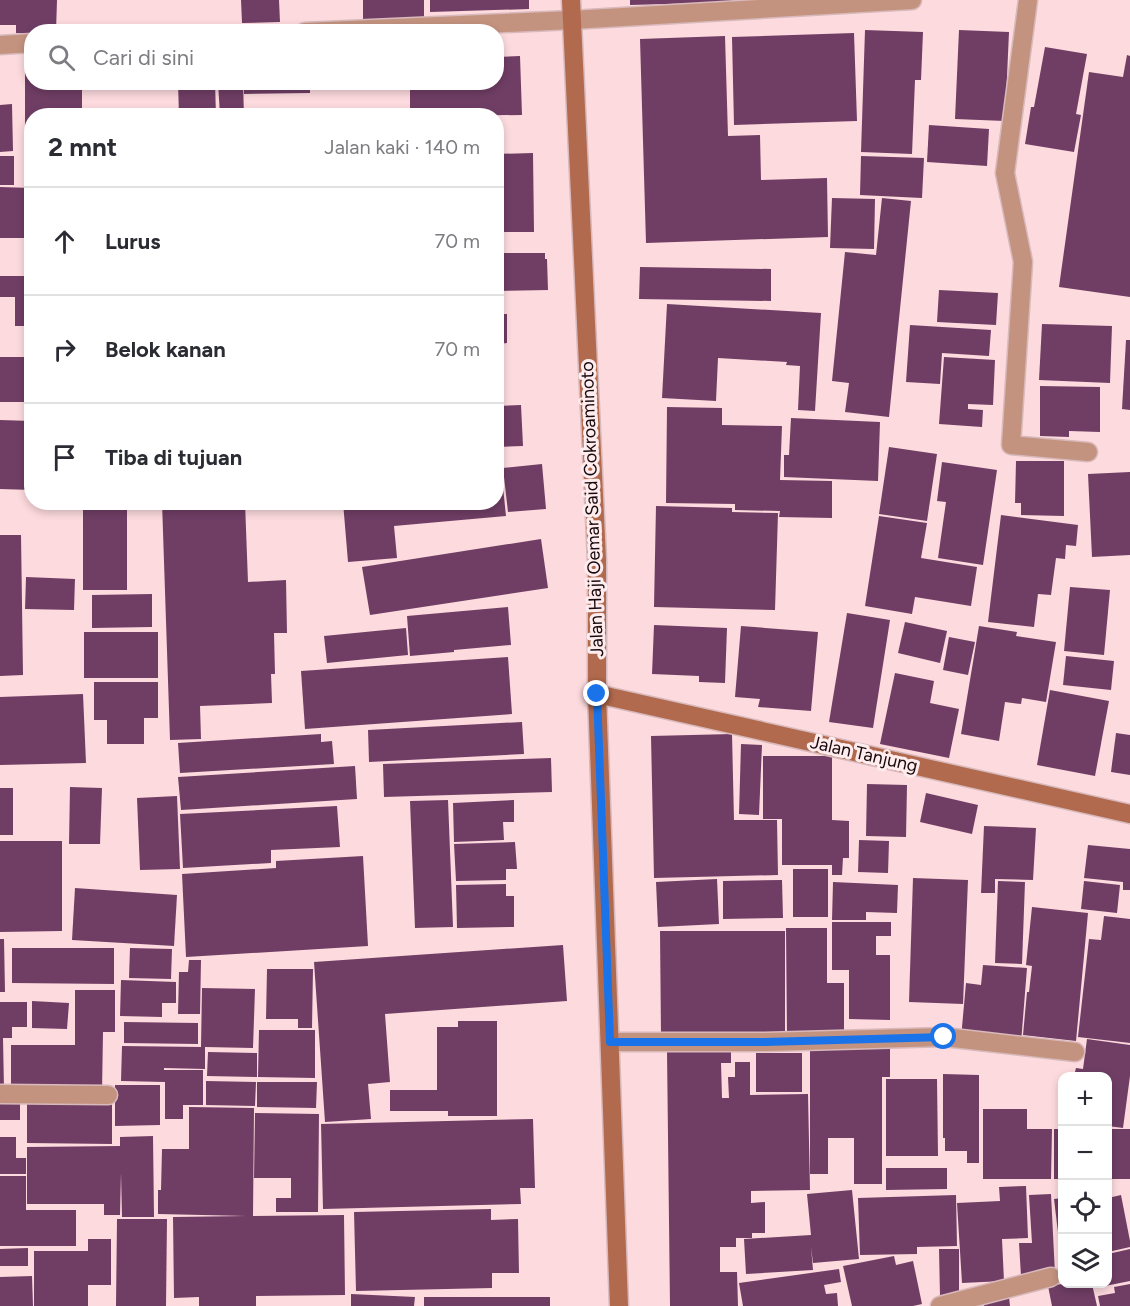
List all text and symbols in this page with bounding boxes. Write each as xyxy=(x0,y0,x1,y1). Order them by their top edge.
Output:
search box xyxy=(24,24,504,90)
icon: search xyxy=(45,41,78,74)
text: Cari di sini xyxy=(93,44,194,71)
text: 2 mnt xyxy=(48,131,117,163)
text: Jalan kaki · 140 m xyxy=(324,135,480,159)
icon: ahead xyxy=(48,225,81,258)
text: Lurus xyxy=(105,228,160,255)
text: 70 m xyxy=(434,229,480,253)
icon: right xyxy=(48,333,81,366)
text: Belok kanan xyxy=(105,336,226,363)
text: 70 m xyxy=(434,337,480,361)
street label: Jalan Haji Oemar Said Cokroaminoto xyxy=(576,361,608,657)
icon: arrive xyxy=(48,441,81,474)
text: Tiba di tujuan xyxy=(105,444,242,471)
route end xyxy=(583,680,609,706)
street label: Jalan Tanjung xyxy=(808,731,920,777)
route start xyxy=(930,1023,956,1049)
map controls xyxy=(1058,1072,1112,1288)
button: + xyxy=(1058,1072,1112,1126)
button: − xyxy=(1058,1126,1112,1180)
button: locate xyxy=(1058,1180,1112,1234)
button: layers xyxy=(1058,1234,1112,1288)

